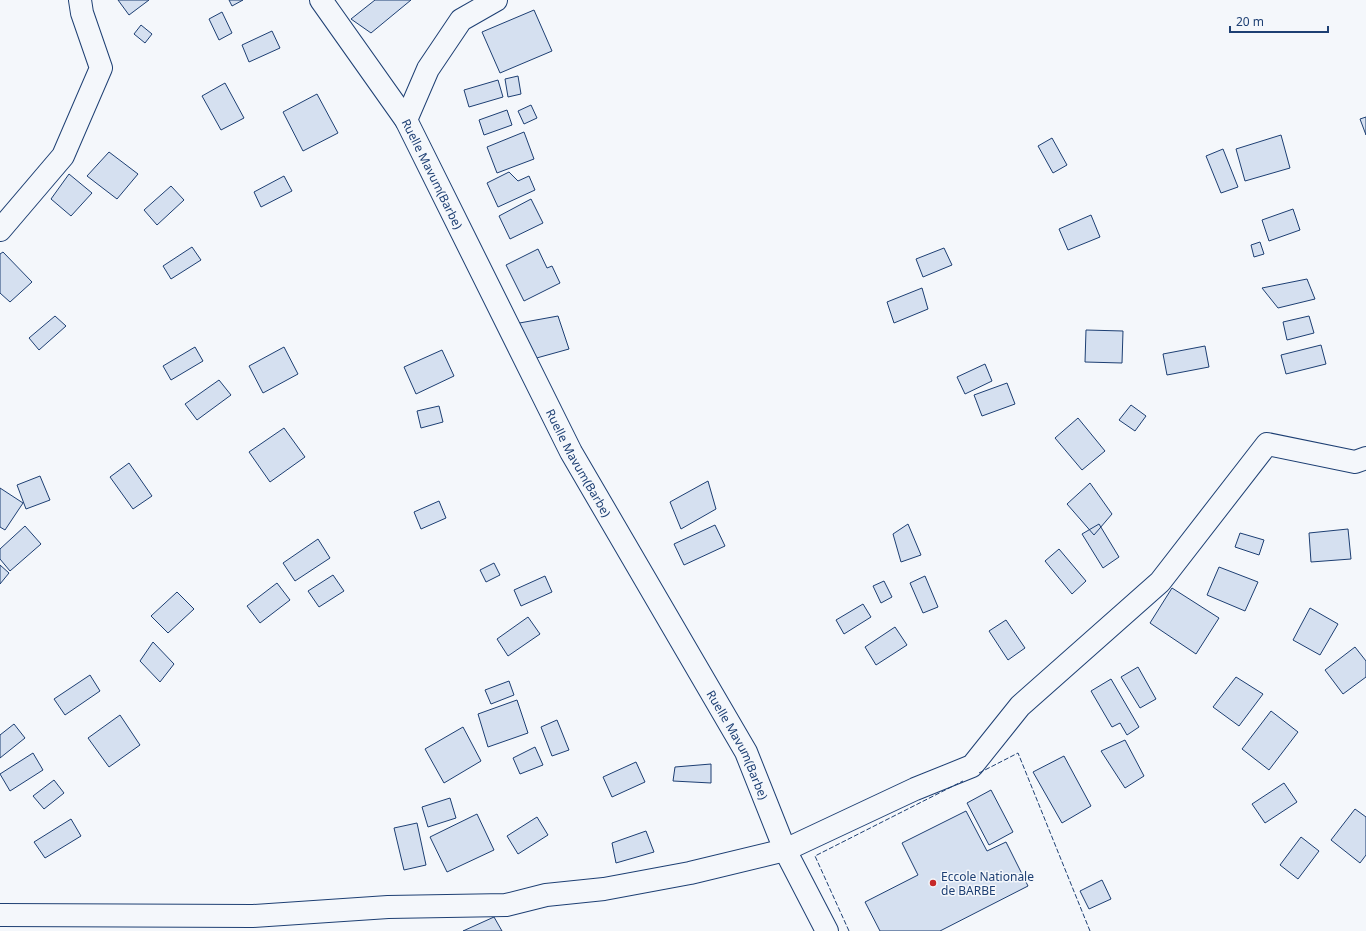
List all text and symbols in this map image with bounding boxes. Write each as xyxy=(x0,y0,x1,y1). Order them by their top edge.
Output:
scale bar xyxy=(1230,8,1328,34)
text: 20 m xyxy=(1236,13,1264,30)
street label: Ruelle Mavum(Barbe) xyxy=(398,116,467,232)
street label: Ruelle Mavum(Barbe) xyxy=(542,406,616,520)
street label: Ruelle Mavum(Barbe) xyxy=(703,687,773,802)
place label: Eccole Nationale de BARBE xyxy=(941,868,1034,899)
marker: Eccole Nationale de BARBE xyxy=(928,878,938,888)

